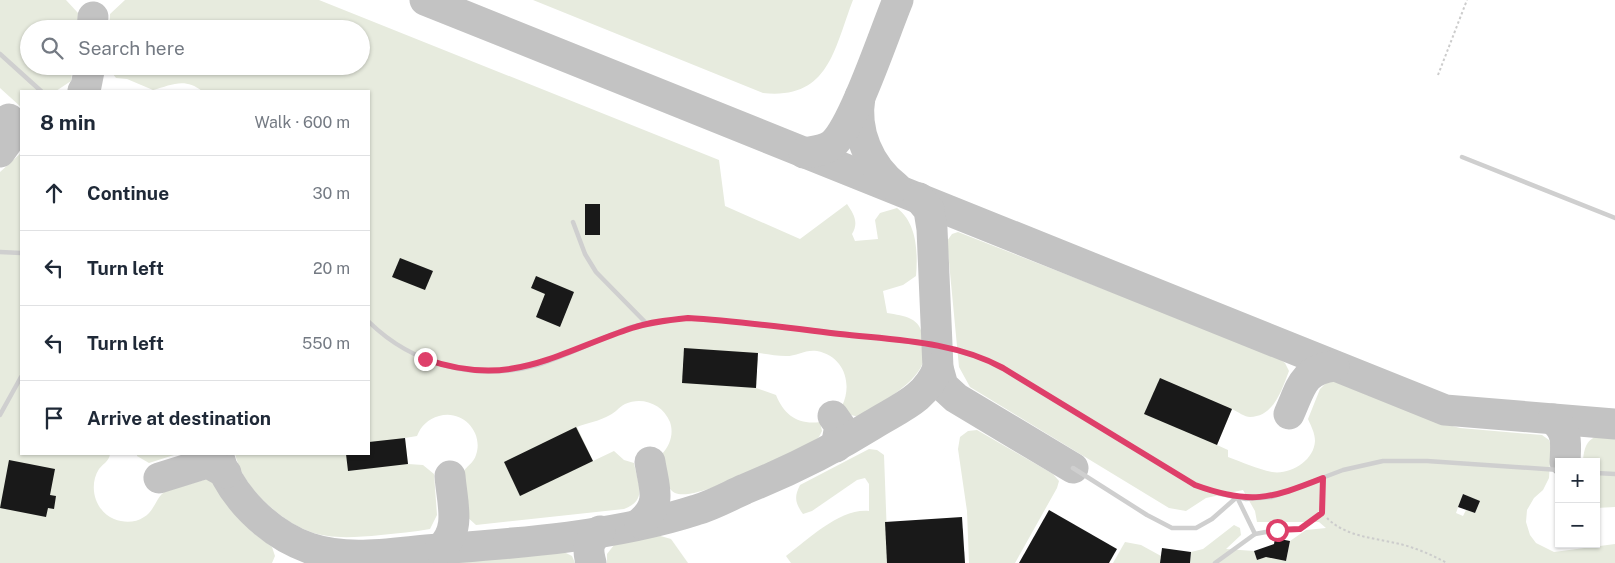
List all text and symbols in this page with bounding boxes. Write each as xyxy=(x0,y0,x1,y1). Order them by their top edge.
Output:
search box xyxy=(20,20,370,75)
icon: search xyxy=(38,34,66,62)
text: Search here xyxy=(78,37,185,59)
text: 8 min xyxy=(40,110,96,135)
text: Walk · 600 m xyxy=(254,113,350,132)
icon: ahead xyxy=(40,179,68,207)
text: Continue xyxy=(87,182,169,204)
text: 30 m xyxy=(313,184,350,203)
icon: left xyxy=(40,254,68,282)
text: Turn left xyxy=(87,257,164,279)
text: 20 m xyxy=(313,259,350,278)
icon: left xyxy=(40,329,68,357)
text: Turn left xyxy=(87,332,164,354)
text: 550 m xyxy=(302,334,350,353)
route end xyxy=(414,348,437,371)
icon: arrive xyxy=(40,404,68,432)
text: Arrive at destination xyxy=(87,407,271,429)
map controls xyxy=(1555,458,1600,548)
button: + xyxy=(1555,458,1600,503)
button: − xyxy=(1555,503,1600,548)
route start xyxy=(1266,519,1289,542)

